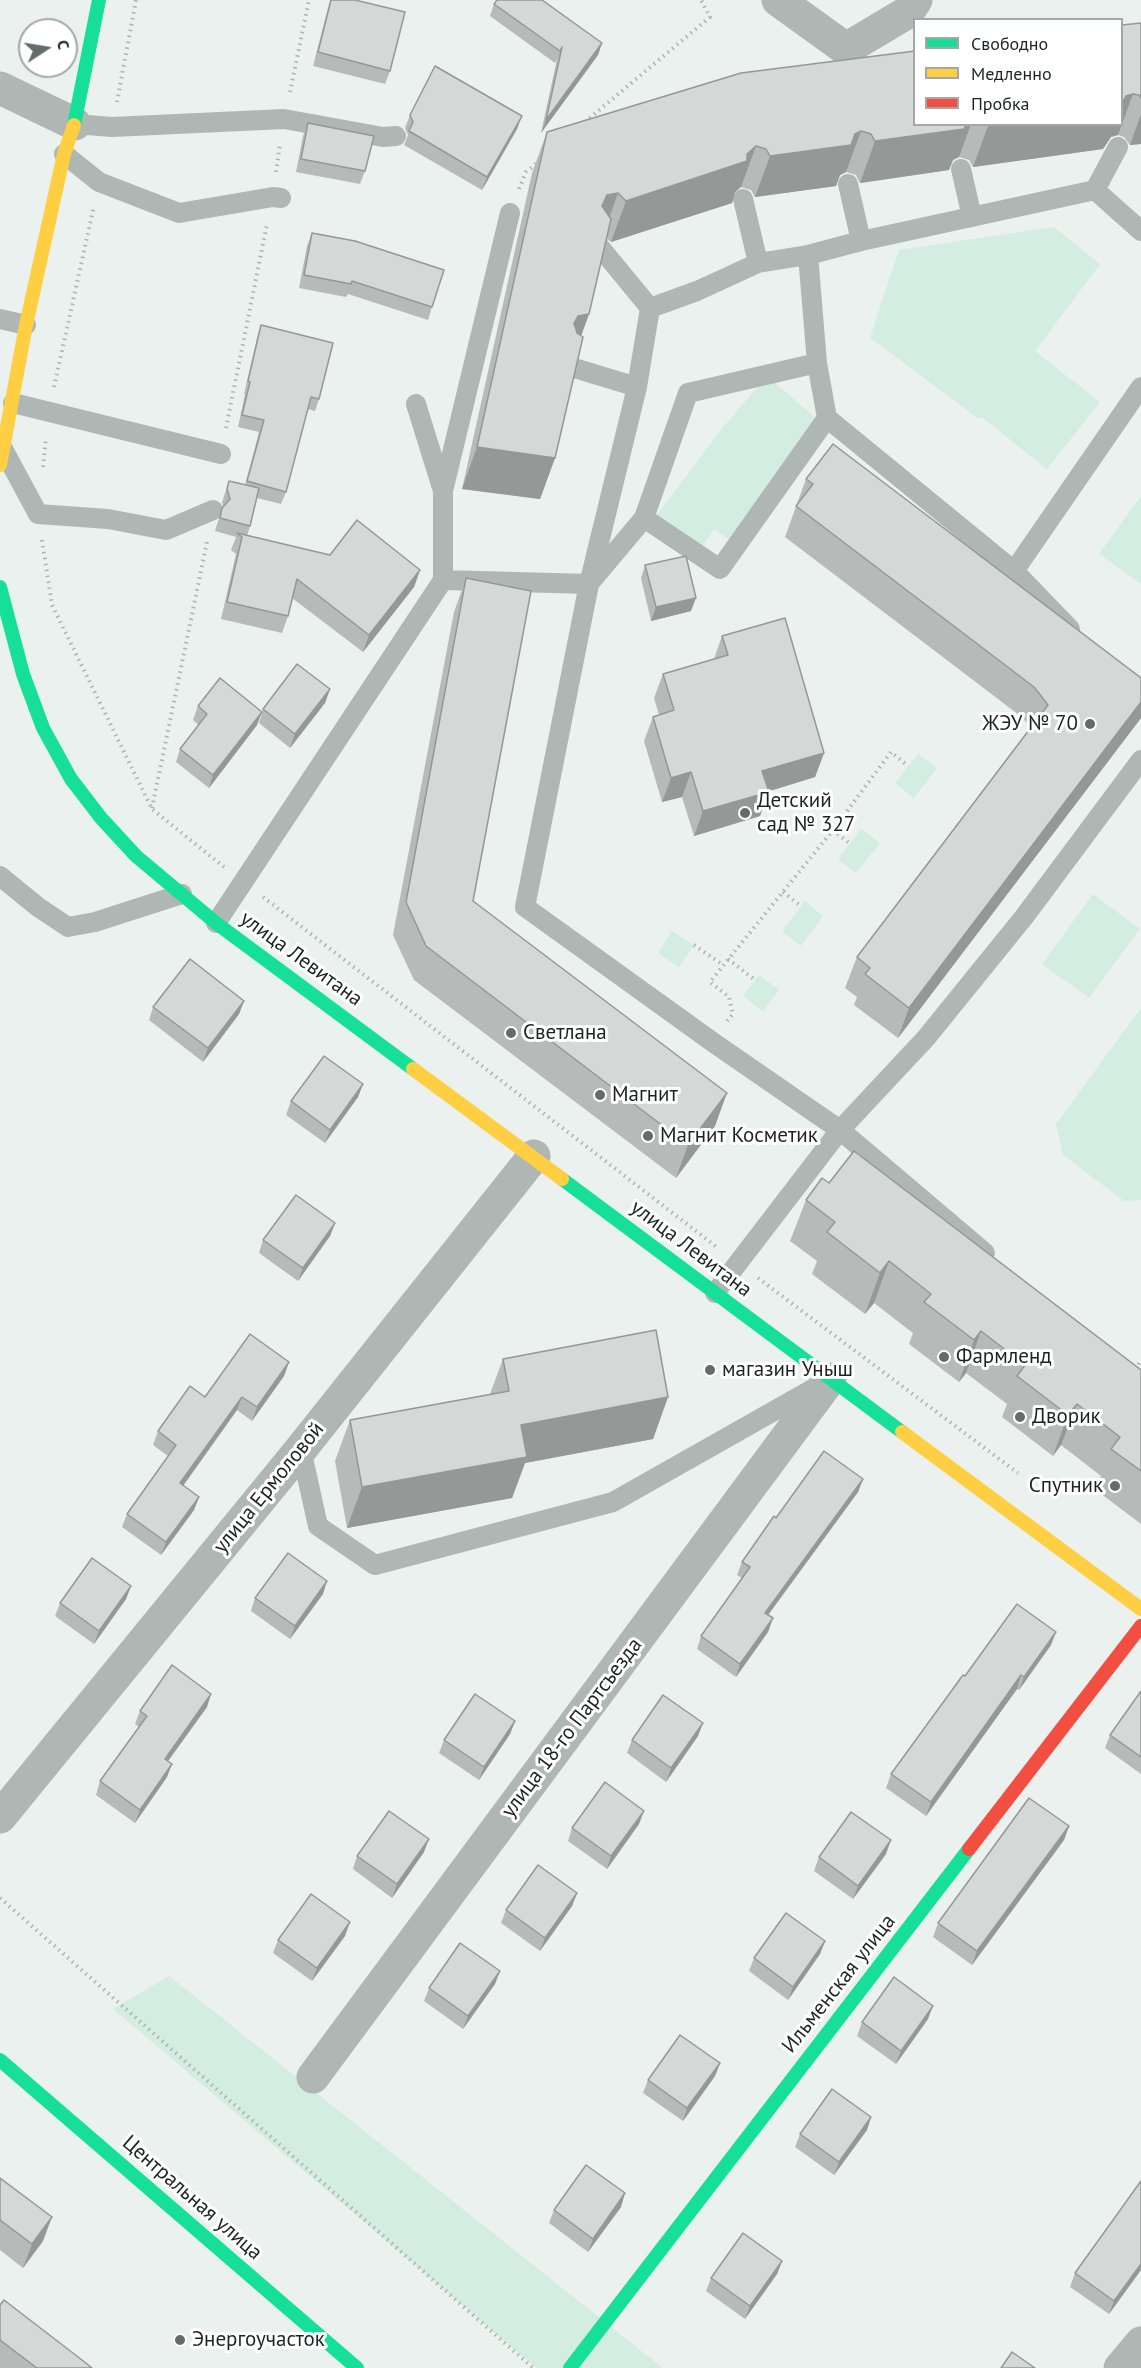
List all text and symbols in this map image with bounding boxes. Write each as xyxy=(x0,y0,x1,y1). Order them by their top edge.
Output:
north arrow xyxy=(18,18,78,78)
legend xyxy=(913,18,1123,126)
text: Свободно xyxy=(971,32,1048,55)
text: С xyxy=(53,38,74,51)
text: Медленно xyxy=(971,62,1052,85)
text: Пробка xyxy=(971,92,1029,115)
place label: ЖЭУ № 70 xyxy=(982,711,1078,737)
marker: ЖЭУ № 70 xyxy=(1083,717,1097,731)
place label: Детский сад № 327 xyxy=(757,788,855,838)
marker: Детский сад № 327 xyxy=(738,806,752,820)
street label: улица Левитана xyxy=(235,906,367,1012)
place label: Светлана xyxy=(523,1020,607,1046)
marker: Светлана xyxy=(504,1026,518,1040)
place label: Магнит xyxy=(612,1082,678,1108)
marker: Магнит xyxy=(593,1088,607,1102)
place label: Магнит Косметик xyxy=(660,1123,818,1149)
marker: Магнит Косметик xyxy=(641,1129,655,1143)
street label: улица Левитана xyxy=(625,1195,757,1303)
place label: Фармленд xyxy=(956,1344,1052,1370)
marker: Фармленд xyxy=(937,1350,951,1364)
place label: магазин Уныш xyxy=(722,1357,853,1383)
marker: магазин Уныш xyxy=(703,1363,717,1377)
place label: Дворик xyxy=(1032,1404,1101,1430)
marker: Дворик xyxy=(1013,1410,1027,1424)
street label: улица Ермоловой xyxy=(208,1417,330,1559)
place label: Спутник xyxy=(1029,1473,1103,1499)
marker: Спутник xyxy=(1108,1479,1122,1493)
street label: улица 18-го Партсъезда xyxy=(496,1633,648,1823)
street label: Ильменская улица xyxy=(777,1910,901,2058)
street label: Центральная улица xyxy=(117,2130,267,2266)
place label: Энергоучасток xyxy=(192,2327,325,2353)
marker: Энергоучасток xyxy=(173,2333,187,2347)

